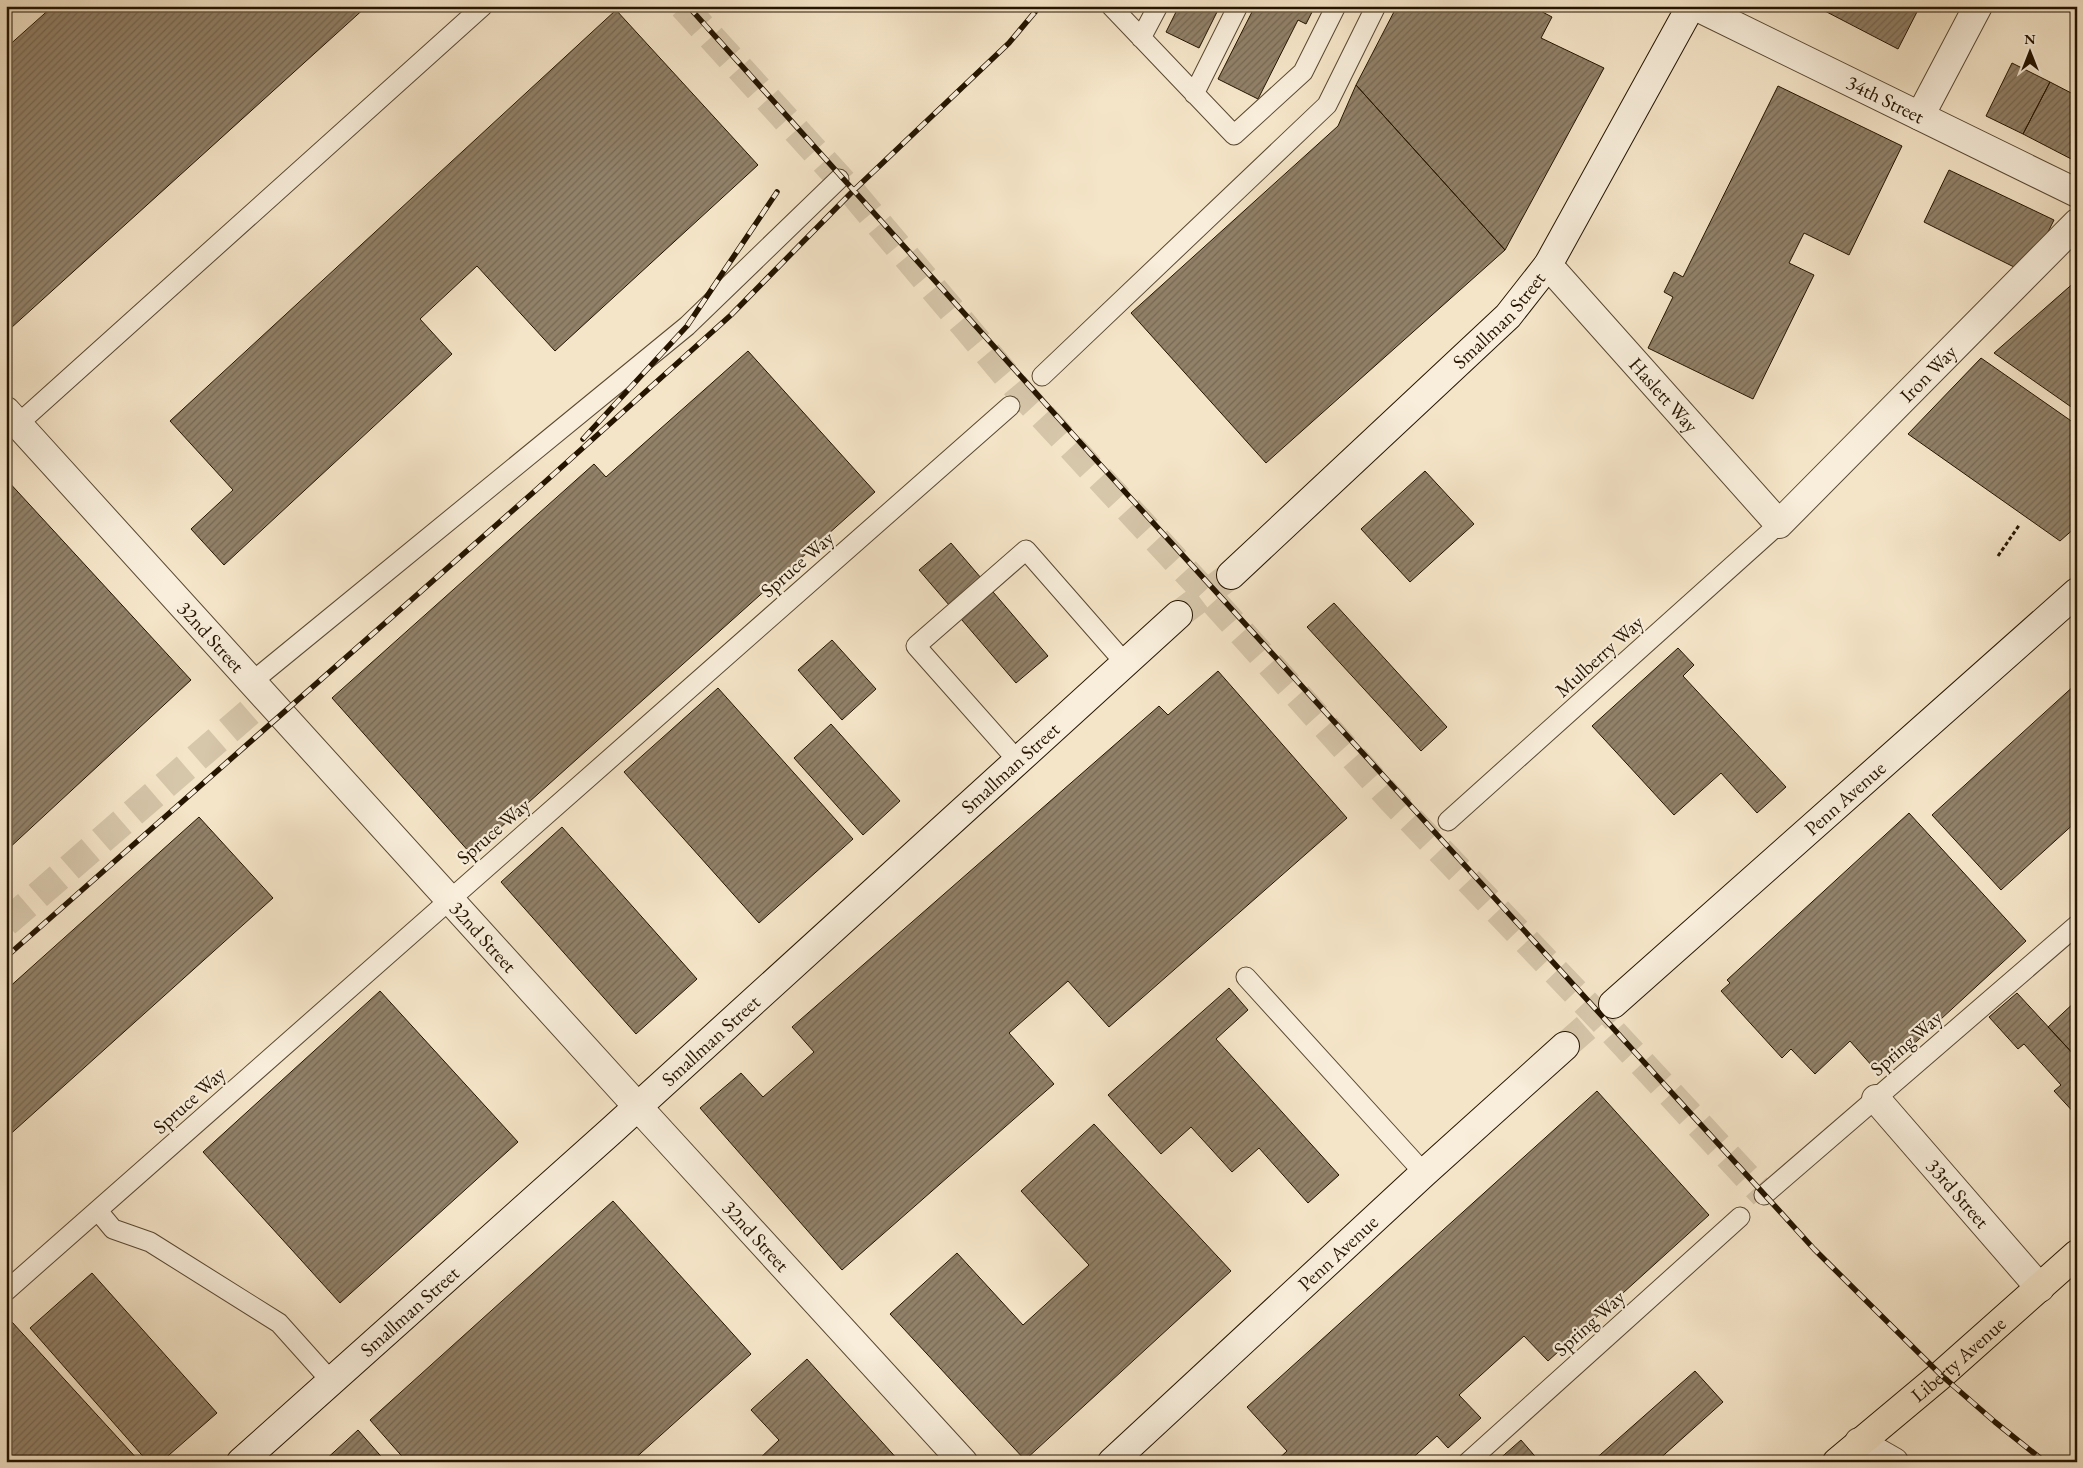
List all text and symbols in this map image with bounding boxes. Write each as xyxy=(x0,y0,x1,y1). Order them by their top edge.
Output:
north arrow xyxy=(2006,28,2056,78)
text: N xyxy=(2024,30,2036,48)
street label: 34th Street xyxy=(1842,69,1929,130)
street label: Smallman Street xyxy=(1447,266,1551,374)
street label: Iron Way xyxy=(1894,339,1962,408)
street label: Haslett Way xyxy=(1623,352,1705,438)
street label: Spruce Way xyxy=(755,525,839,603)
street label: 32nd Street xyxy=(172,596,251,679)
street label: Mulberry Way xyxy=(1549,609,1649,703)
street label: Smallman Street xyxy=(955,716,1065,819)
street label: Penn Avenue xyxy=(1799,755,1891,841)
street label: Spruce Way xyxy=(451,792,535,870)
street label: 32nd Street xyxy=(444,895,523,978)
street label: Smallman Street xyxy=(656,988,766,1092)
street label: Spring Way xyxy=(1864,1004,1948,1081)
street label: Spruce Way xyxy=(147,1060,231,1140)
street label: 33rd Street xyxy=(1921,1153,1996,1234)
street label: 32nd Street xyxy=(717,1195,796,1278)
street label: Penn Avenue xyxy=(1292,1209,1384,1296)
street label: Smallman Street xyxy=(354,1260,465,1363)
street label: Spring Way xyxy=(1548,1284,1630,1362)
street label: Liberty Avenue xyxy=(1905,1310,2011,1408)

